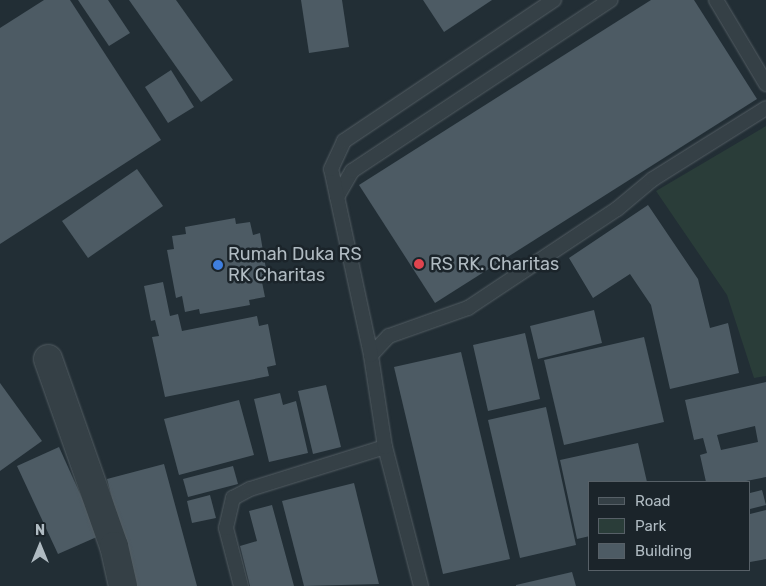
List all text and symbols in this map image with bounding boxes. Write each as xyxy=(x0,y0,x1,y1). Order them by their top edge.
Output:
place label: Rumah Duka RS RK Charitas xyxy=(228,244,362,286)
place label: RS RK. Charitas xyxy=(430,253,559,275)
marker: RS RK. Charitas xyxy=(412,257,426,271)
marker: Rumah Duka RS RK Charitas xyxy=(212,259,224,271)
legend xyxy=(588,481,751,571)
text: Road xyxy=(635,492,671,510)
text: Park xyxy=(635,517,666,535)
north arrow xyxy=(15,521,65,571)
text: N xyxy=(35,522,45,539)
text: Building xyxy=(635,542,692,560)

